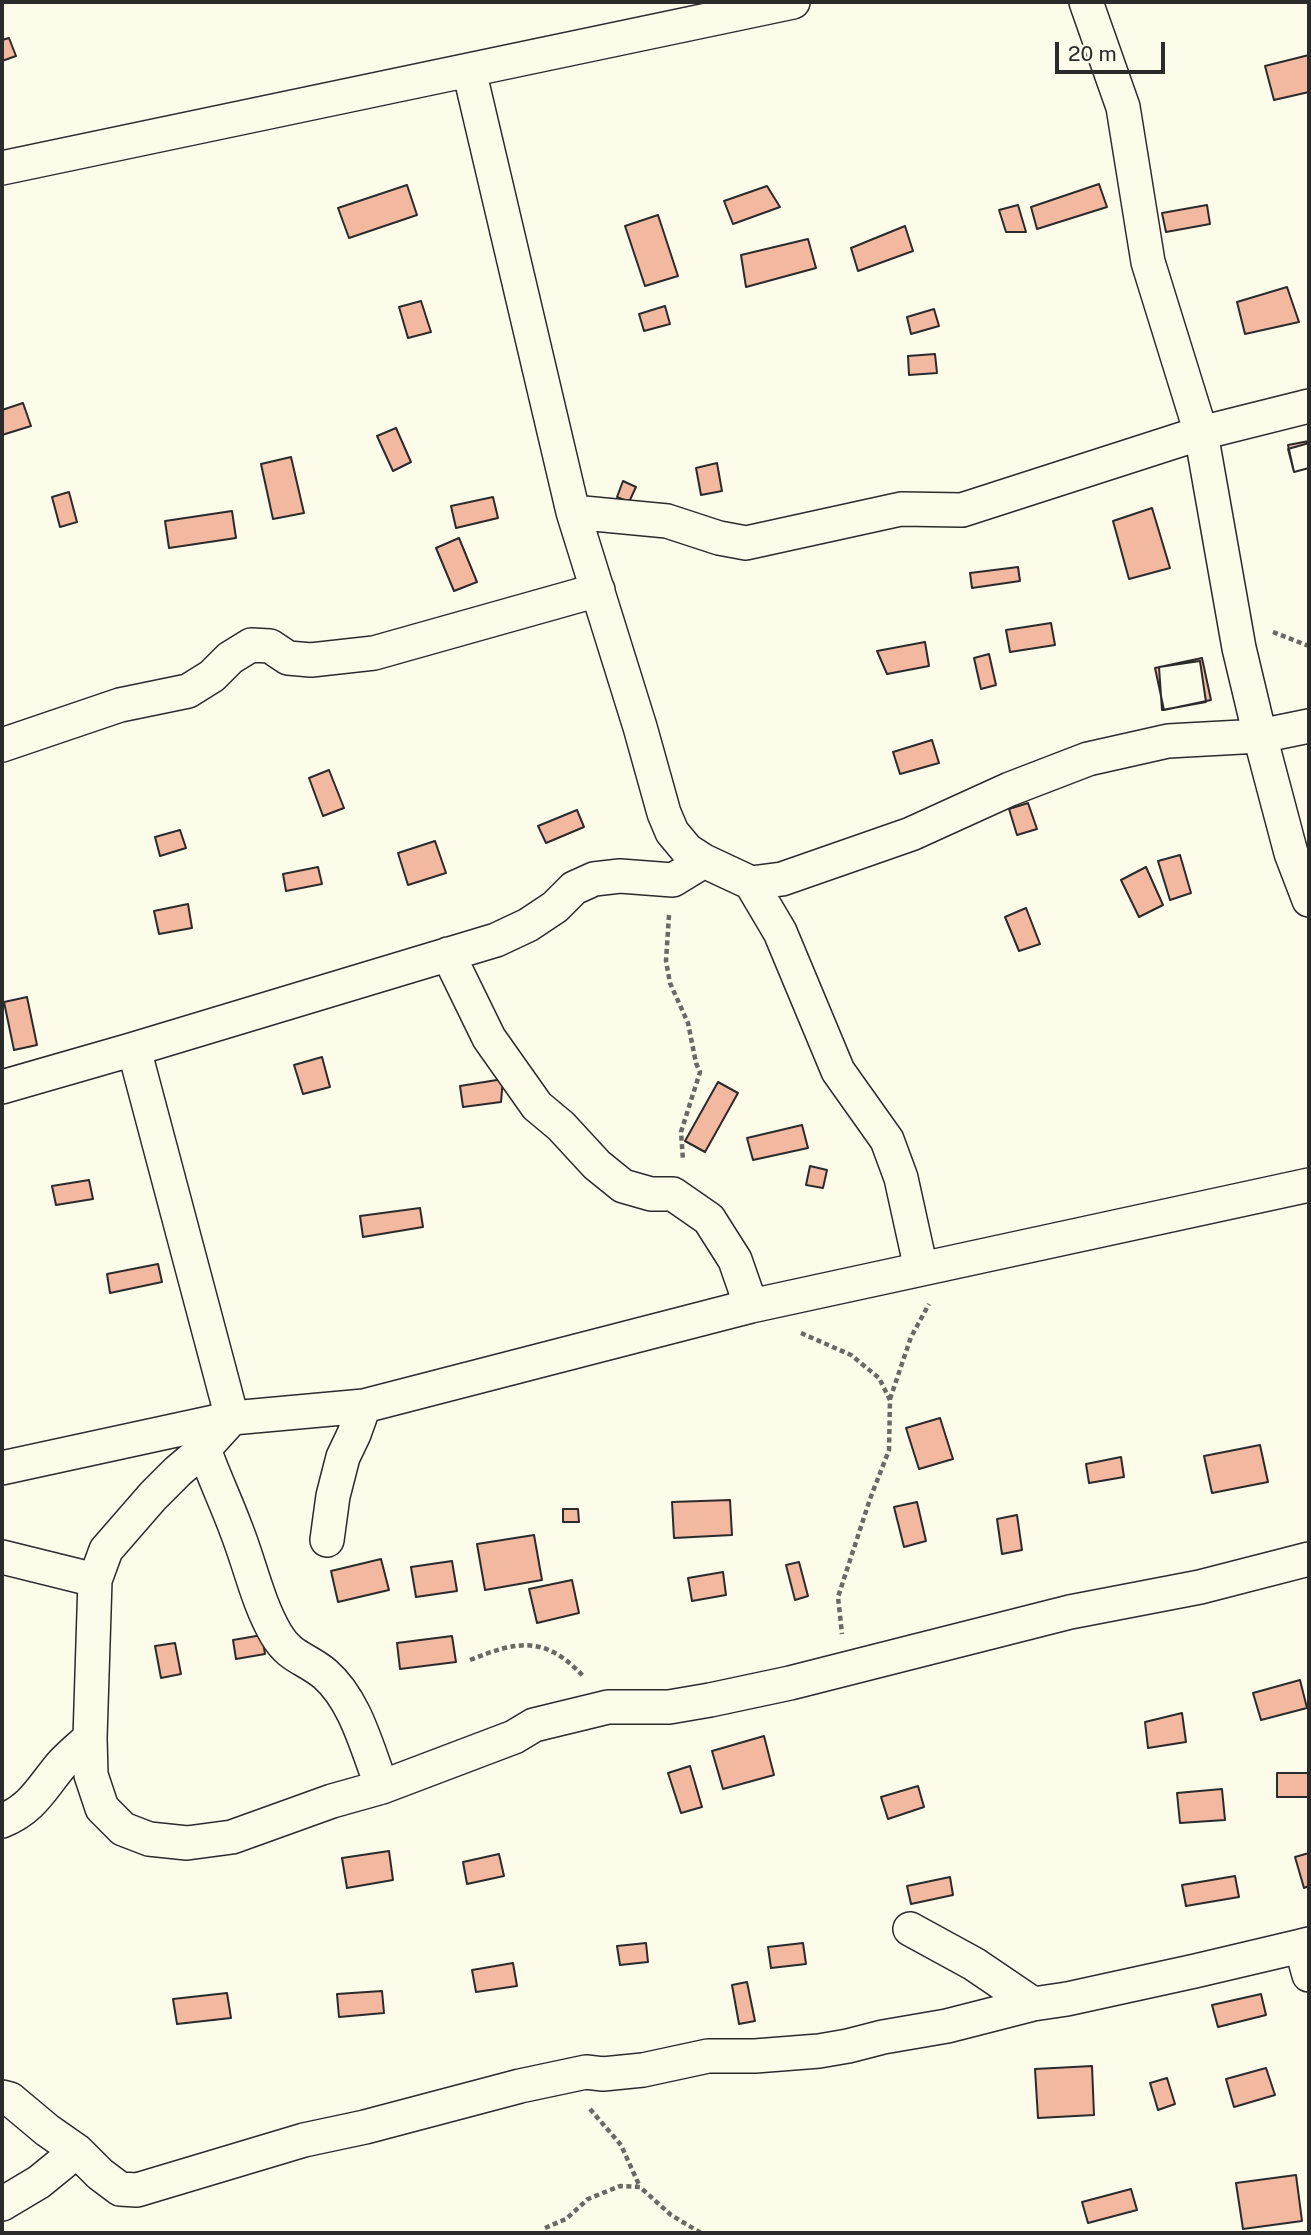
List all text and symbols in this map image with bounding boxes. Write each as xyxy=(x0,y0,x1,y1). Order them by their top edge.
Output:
scale bar xyxy=(1059,28,1169,72)
text: 20 m xyxy=(1068,41,1117,66)

